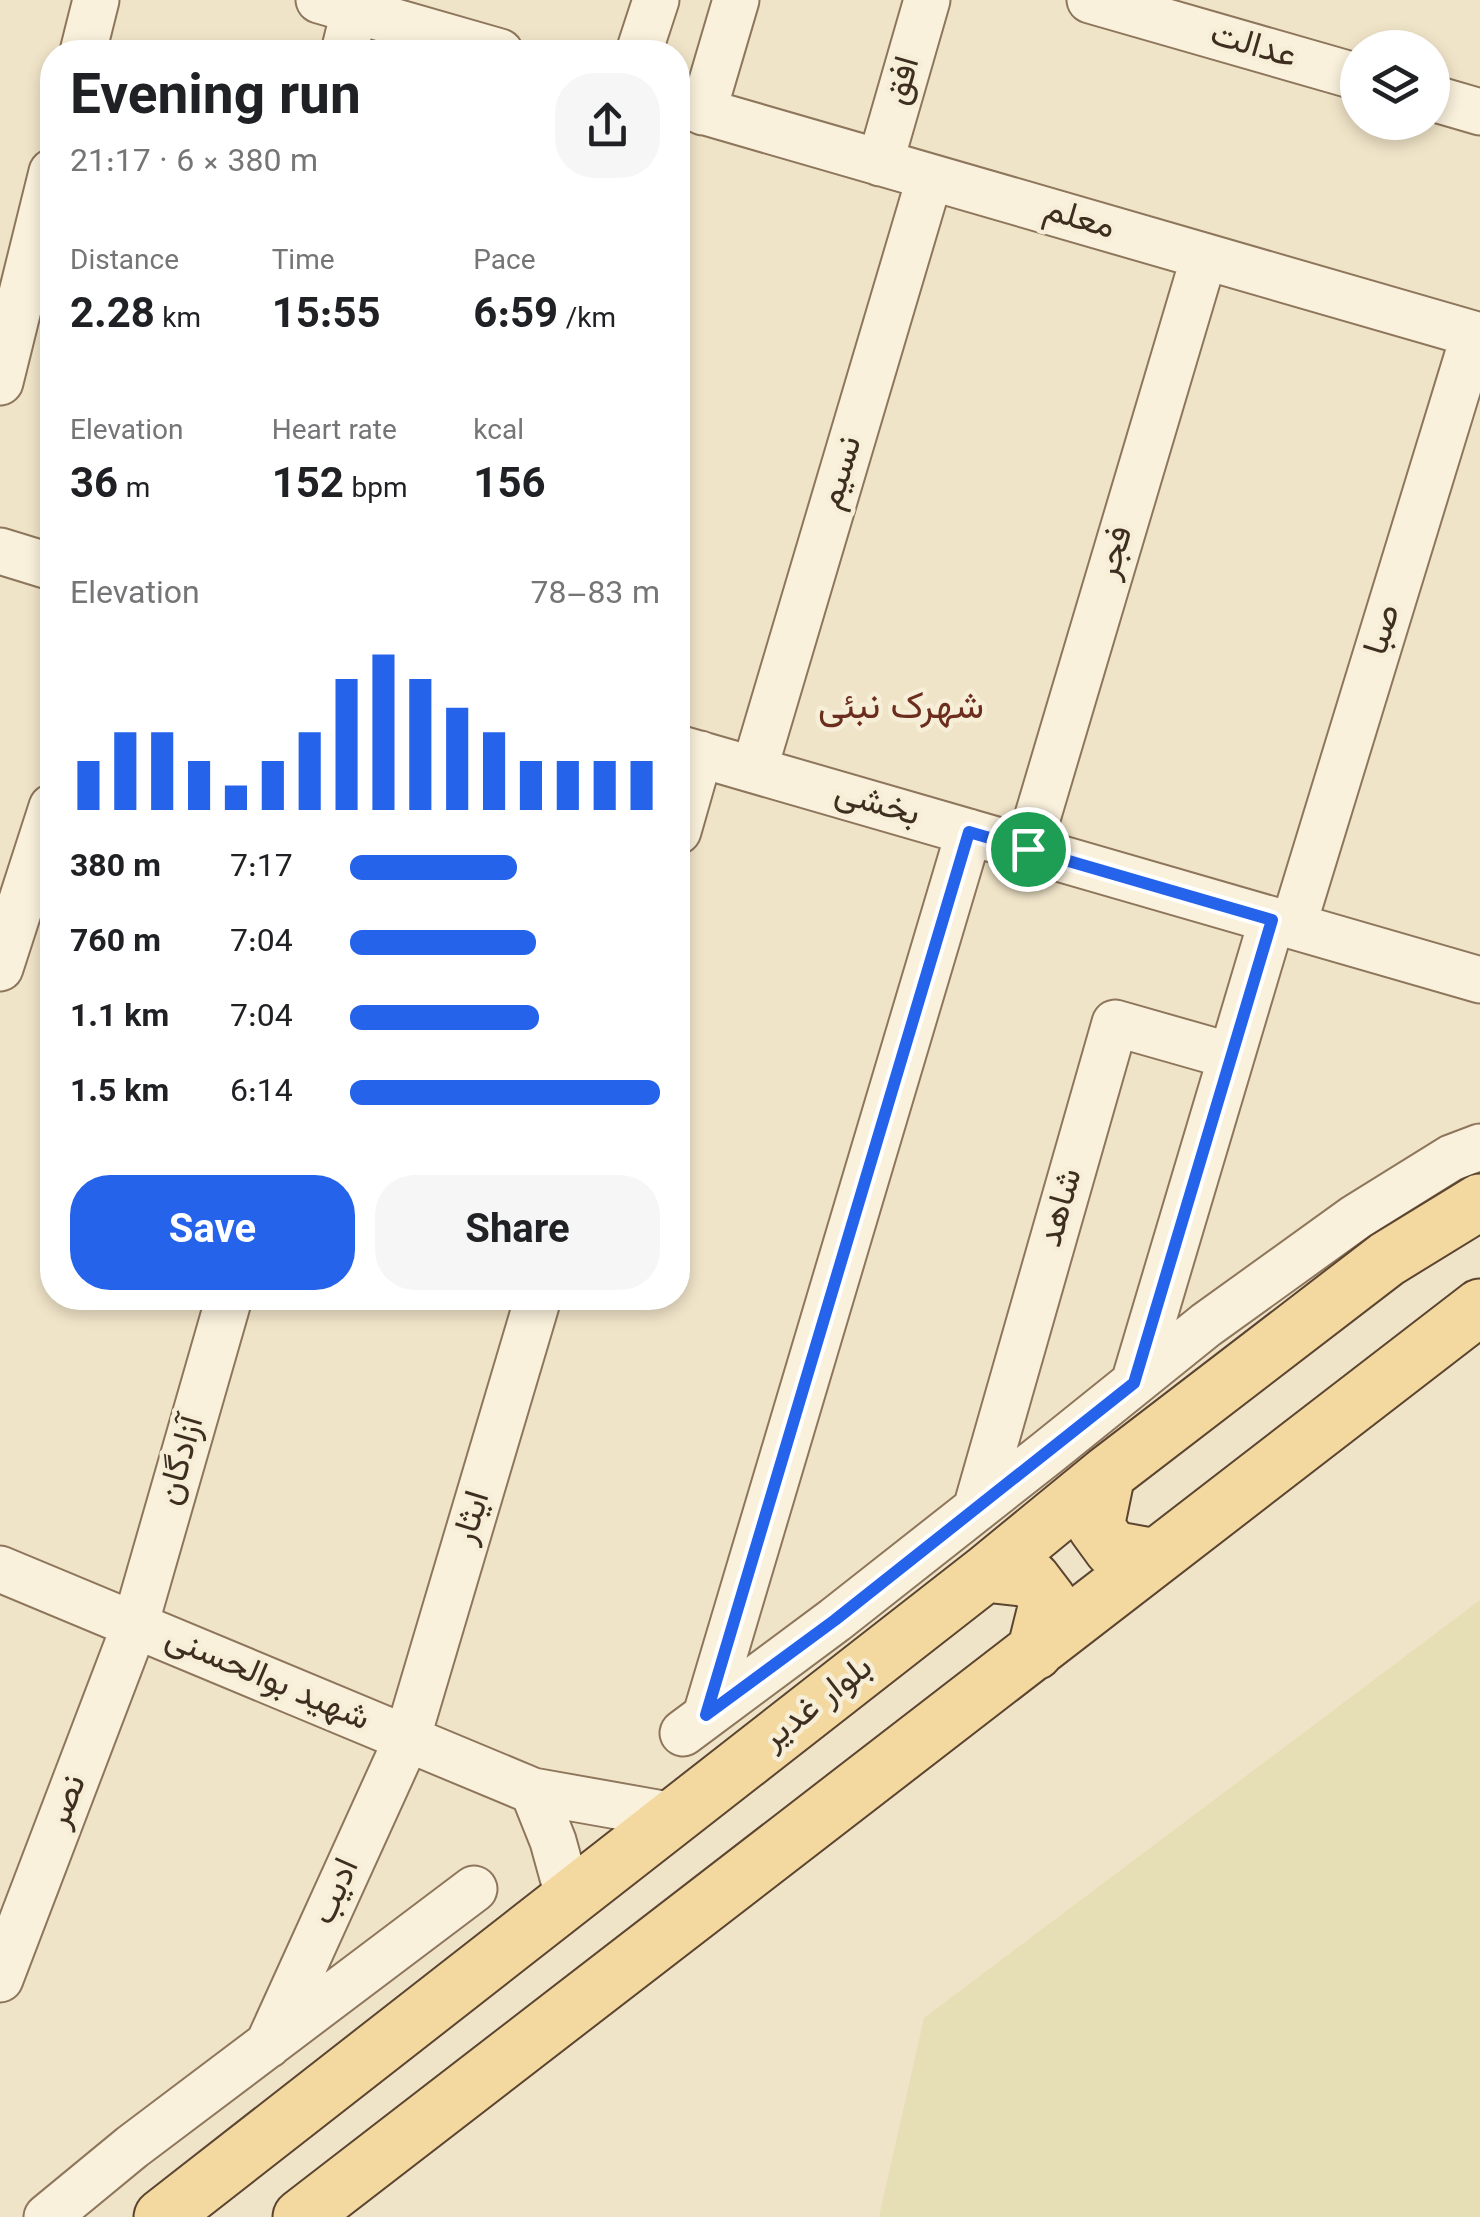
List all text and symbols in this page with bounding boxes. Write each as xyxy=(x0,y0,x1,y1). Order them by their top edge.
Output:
street label: عدالت xyxy=(1203,8,1303,86)
map controls xyxy=(1340,30,1450,140)
button: layers xyxy=(1340,30,1450,140)
street label: افق xyxy=(871,50,937,112)
text: Evening run xyxy=(70,57,361,143)
button: share xyxy=(555,73,660,178)
text: 21:17 · 6 × 380 m xyxy=(70,138,318,188)
street label: معلم xyxy=(1037,184,1121,256)
text: Distance xyxy=(70,240,179,284)
text: Time xyxy=(272,240,335,284)
text: Pace xyxy=(473,240,536,284)
text: 2.28 xyxy=(70,284,155,350)
text: 15:55 xyxy=(272,284,381,350)
text: 6:59 xyxy=(473,284,558,350)
text: km xyxy=(155,298,201,342)
text: /km xyxy=(558,298,616,342)
text: Elevation xyxy=(70,410,183,454)
text: Heart rate xyxy=(272,410,397,454)
text: kcal xyxy=(473,410,524,454)
street label: نسیم xyxy=(805,429,879,517)
text: 36 xyxy=(70,454,118,520)
text: 152 xyxy=(272,454,344,520)
text: 156 xyxy=(473,454,546,520)
text: m xyxy=(118,468,150,512)
text: bpm xyxy=(344,468,407,512)
street label: فجر xyxy=(1082,519,1150,588)
text: Elevation xyxy=(70,570,200,620)
text: 78–83 m xyxy=(530,570,660,620)
street label: صبا xyxy=(1350,598,1418,662)
district label: شهرک نبئی xyxy=(818,679,984,738)
street label: بخشی xyxy=(828,767,926,843)
pin xyxy=(986,807,1071,892)
icon: arrive xyxy=(1001,822,1056,877)
text: 380 m xyxy=(70,843,161,893)
text: 7:17 xyxy=(230,843,293,893)
text: 760 m xyxy=(70,918,161,968)
text: 7:04 xyxy=(230,918,293,968)
text: 1.1 km xyxy=(70,993,169,1043)
text: 7:04 xyxy=(230,993,293,1043)
text: 1.5 km xyxy=(70,1068,169,1118)
text: 6:14 xyxy=(230,1068,293,1118)
street label: شاهد xyxy=(1025,1162,1099,1254)
button: Save xyxy=(70,1175,355,1290)
button: Share xyxy=(375,1175,660,1290)
street label: آزادگان xyxy=(143,1407,222,1512)
street label: ایثار xyxy=(439,1484,507,1553)
street label: شهید بوالحسنی xyxy=(156,1612,378,1748)
street label: بلوار غدیر xyxy=(749,1643,886,1766)
street label: نصر xyxy=(32,1767,103,1838)
street label: ادیب xyxy=(298,1850,376,1934)

